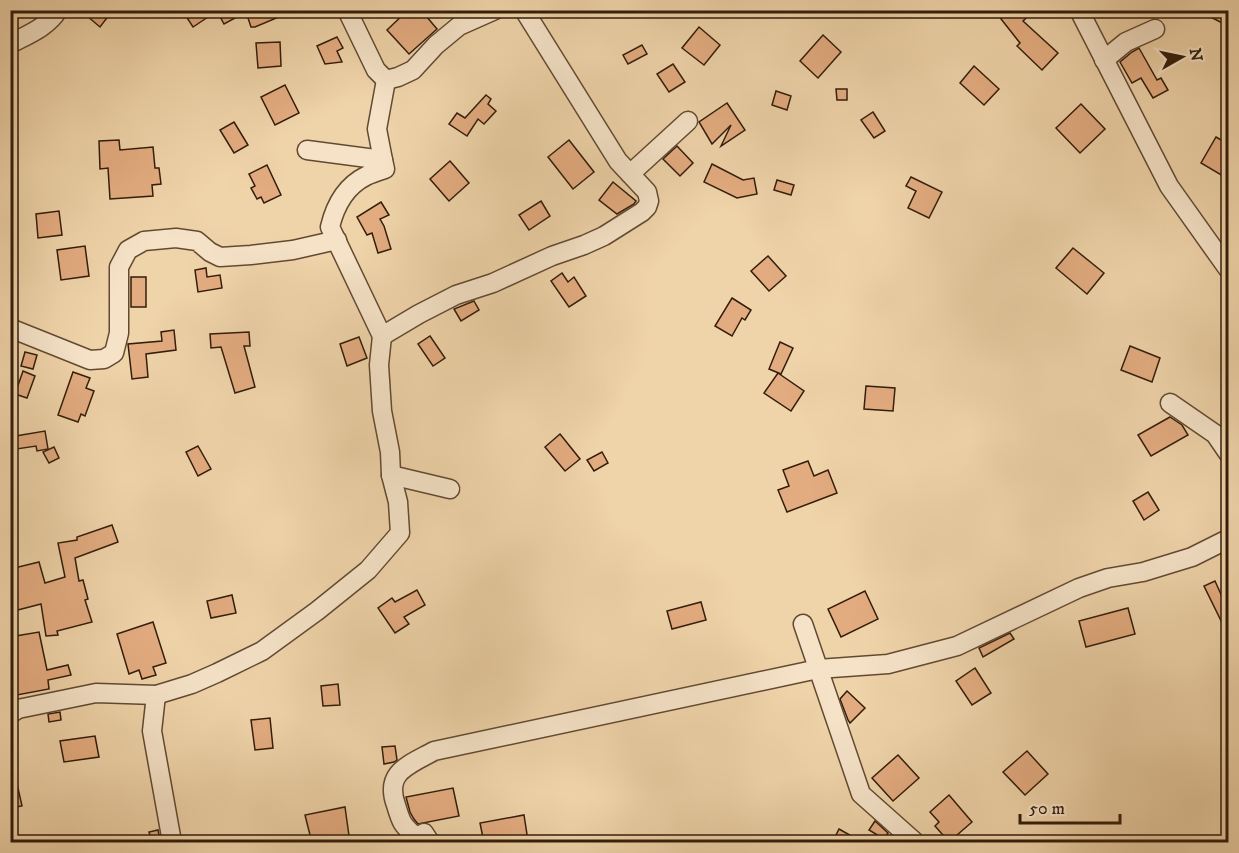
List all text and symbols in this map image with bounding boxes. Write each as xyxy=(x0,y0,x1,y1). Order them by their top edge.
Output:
north arrow xyxy=(1152,27,1212,87)
text: N xyxy=(1185,47,1207,63)
scale bar xyxy=(1020,787,1120,825)
text: 50 m xyxy=(1029,798,1065,820)

